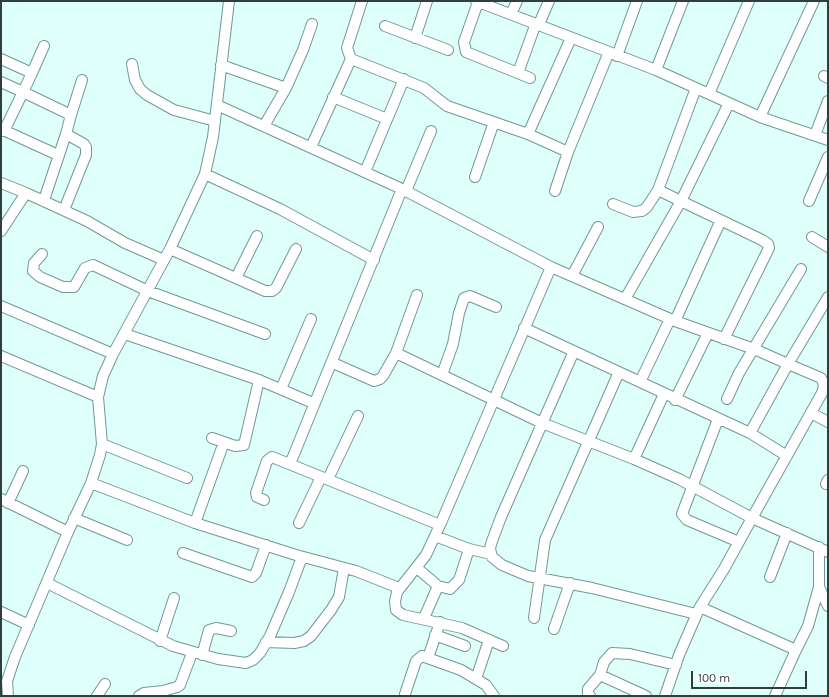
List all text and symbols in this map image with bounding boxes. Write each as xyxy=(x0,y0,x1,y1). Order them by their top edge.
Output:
scale bar xyxy=(693,663,809,689)
text: 100 m xyxy=(698,671,730,685)

